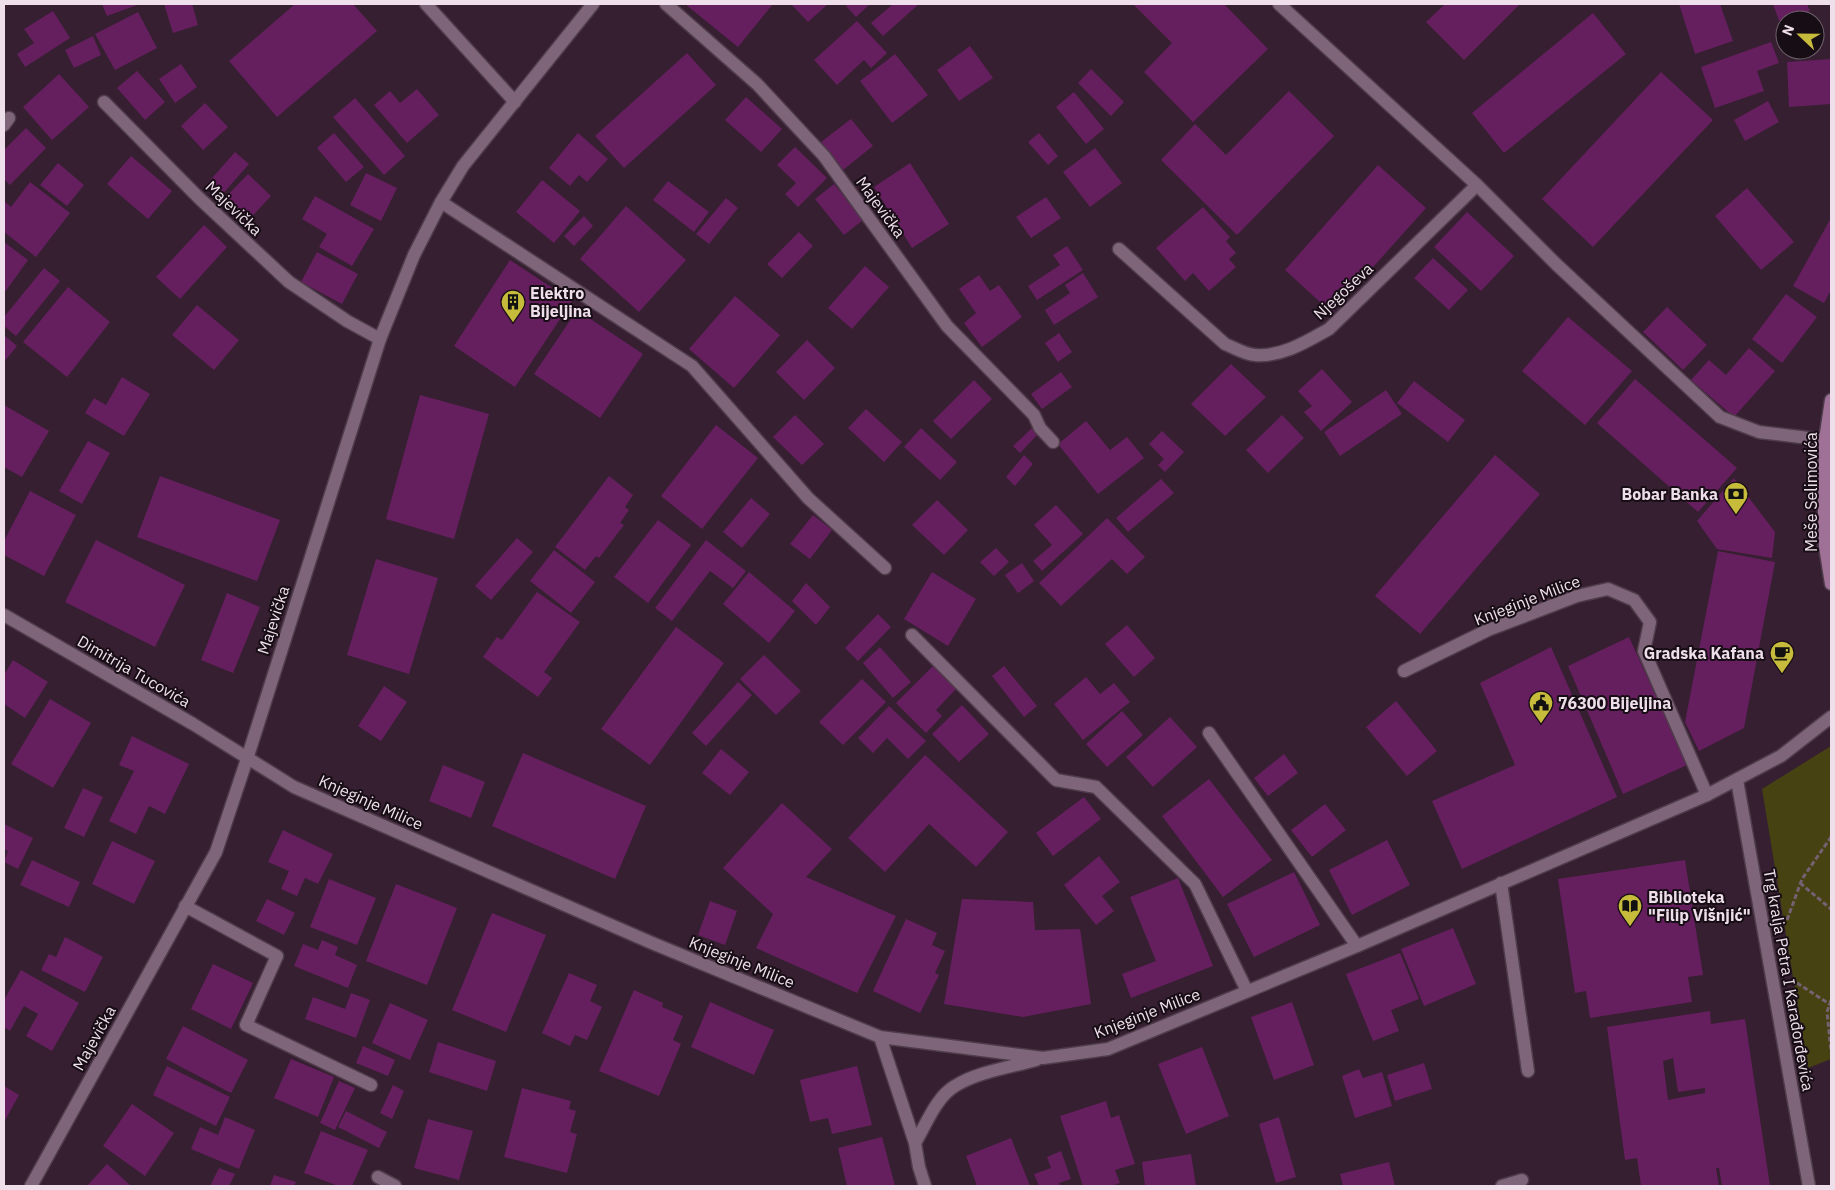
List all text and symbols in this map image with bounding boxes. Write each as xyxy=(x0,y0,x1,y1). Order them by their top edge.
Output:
north arrow xyxy=(1775,10,1825,60)
text: N xyxy=(1778,22,1798,38)
street label: Majevička xyxy=(852,172,910,242)
street label: Majevička xyxy=(202,176,267,240)
street label: Njegoševa xyxy=(1309,258,1377,324)
place label: Elektro Bijeljina xyxy=(530,283,591,321)
building icon: Elektro Bijeljina xyxy=(500,289,526,323)
street label: Meše Selimovića xyxy=(1801,432,1821,552)
bank icon: Bobar Banka xyxy=(1723,481,1749,515)
place label: Bobar Banka xyxy=(1622,484,1718,504)
street label: Knjeginje Milice xyxy=(1471,571,1583,629)
street label: Majevička xyxy=(253,583,294,657)
street label: Dimitrija Tucovića xyxy=(74,631,194,712)
cafe icon: Gradska Kafana xyxy=(1769,640,1795,674)
place label: Gradska Kafana xyxy=(1644,643,1764,663)
public building icon: 76300 Bijeljina xyxy=(1528,690,1554,724)
place label: 76300 Bijeljina xyxy=(1558,693,1671,713)
street label: Knjeginje Milice xyxy=(316,770,426,834)
street label: Trg kralja Petra I Karađorđevića xyxy=(1760,867,1818,1093)
place label: Biblioteka "Filip Višnjić" xyxy=(1648,887,1751,925)
library icon: Biblioteka "Filip Višnjić" xyxy=(1617,893,1643,927)
street label: Knjeginje Milice xyxy=(686,932,798,992)
street label: Knjeginje Milice xyxy=(1091,984,1203,1042)
street label: Majevička xyxy=(68,1002,120,1074)

